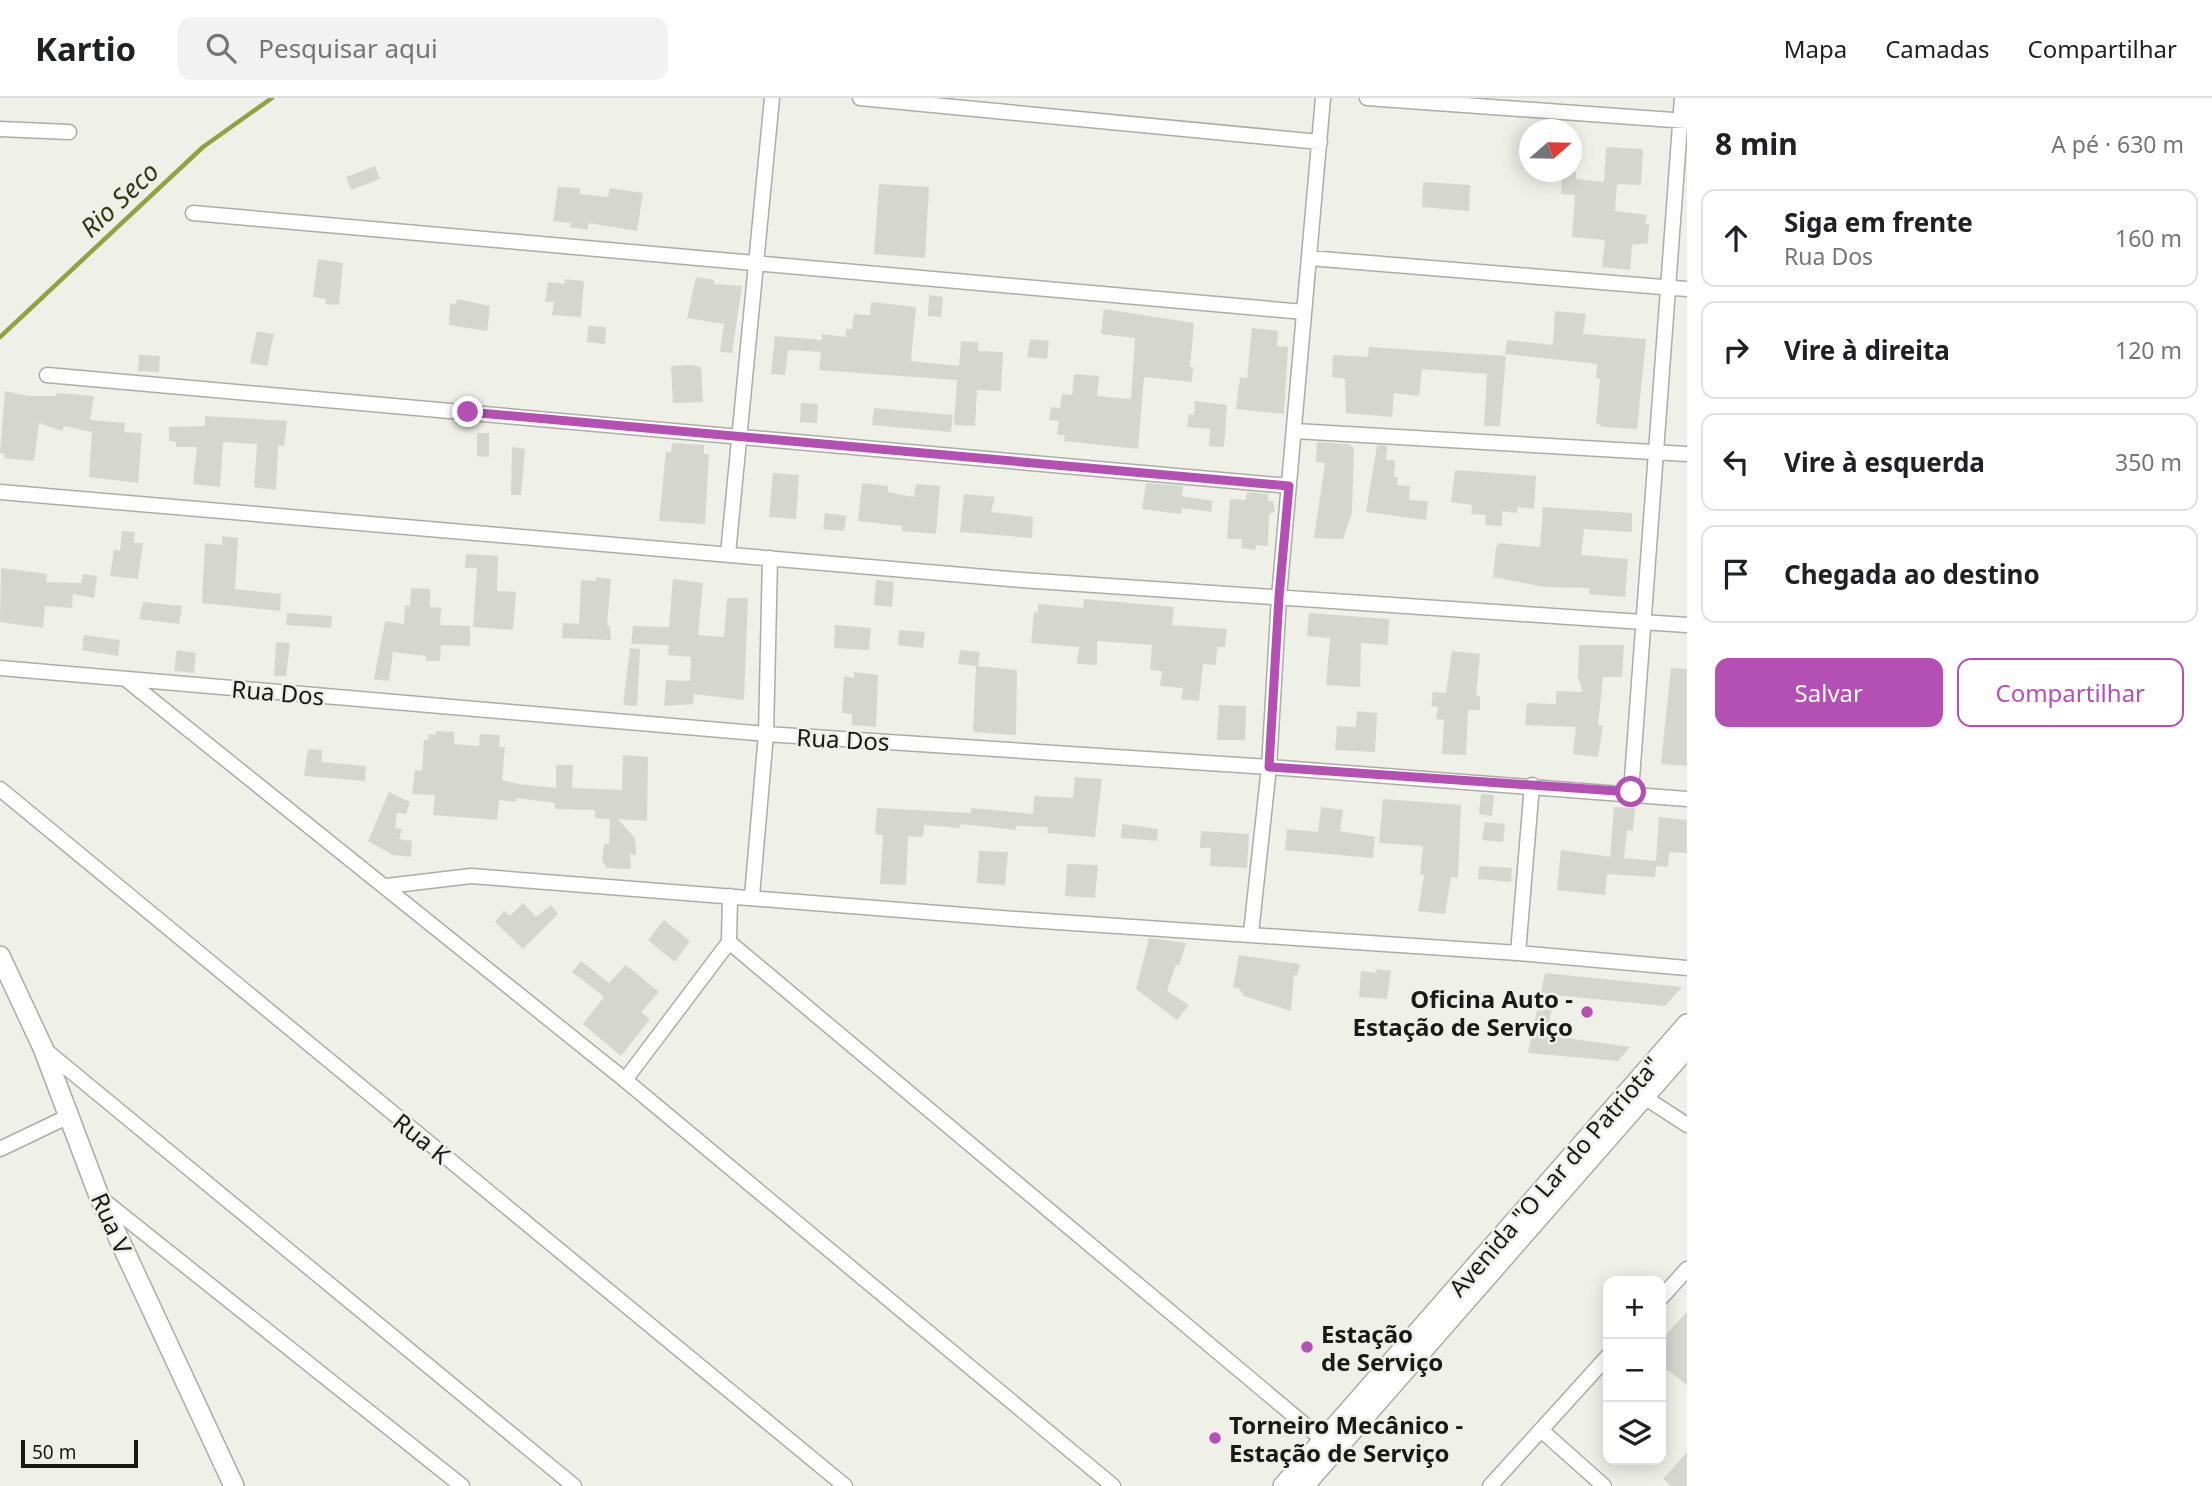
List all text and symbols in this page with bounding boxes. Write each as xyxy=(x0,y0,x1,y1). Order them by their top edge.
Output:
search box xyxy=(178,17,668,80)
text: Kartio xyxy=(35,26,136,71)
icon: search xyxy=(202,29,240,67)
text: Pesquisar aqui xyxy=(258,30,438,66)
text: Mapa xyxy=(1784,32,1847,65)
text: Camadas xyxy=(1885,32,1989,65)
text: Compartilhar xyxy=(2027,32,2177,65)
north arrow xyxy=(1519,119,1582,182)
text: 8 min xyxy=(1715,123,1798,164)
text: A pé · 630 m xyxy=(2051,128,2184,160)
water label: Rio Seco xyxy=(72,153,166,245)
text: Siga em frente xyxy=(1784,204,1973,240)
icon: ahead xyxy=(1717,219,1755,257)
text: 160 m xyxy=(2115,222,2182,254)
text: Rua Dos xyxy=(1784,240,1873,272)
icon: right xyxy=(1717,331,1755,369)
text: Vire à direita xyxy=(1784,332,1950,368)
text: 120 m xyxy=(2115,334,2182,366)
route end xyxy=(452,396,483,427)
icon: left xyxy=(1717,443,1755,481)
text: Vire à esquerda xyxy=(1784,444,1985,480)
text: 350 m xyxy=(2115,446,2182,478)
icon: arrive xyxy=(1717,555,1755,593)
text: Chegada ao destino xyxy=(1784,556,2040,592)
button: Salvar xyxy=(1715,658,1943,727)
button: Compartilhar xyxy=(1957,658,2184,727)
street label: Rua Dos xyxy=(230,672,326,712)
street label: Rua Dos xyxy=(796,720,890,758)
route start xyxy=(1615,776,1646,807)
place label: Oficina Auto - Estação de Serviço xyxy=(1352,982,1573,1043)
marker: Oficina Auto - Estação de Serviço xyxy=(1579,1004,1595,1020)
street label: Avenida "O Lar do Patriota" xyxy=(1441,1049,1667,1303)
street label: Rua K xyxy=(387,1105,457,1171)
street label: Rua V xyxy=(84,1187,140,1259)
map controls xyxy=(1603,1276,1666,1465)
button: + xyxy=(1603,1276,1666,1339)
place label: Estação de Serviço xyxy=(1321,1317,1443,1378)
marker: Estação de Serviço xyxy=(1299,1339,1315,1355)
button: − xyxy=(1603,1339,1666,1402)
button: layers xyxy=(1603,1402,1666,1465)
place label: Torneiro Mecânico - Estação de Serviço xyxy=(1229,1408,1463,1469)
marker: Torneiro Mecânico - Estação de Serviço xyxy=(1207,1430,1223,1446)
scale bar xyxy=(21,1437,138,1469)
text: 50 m xyxy=(32,1439,76,1465)

